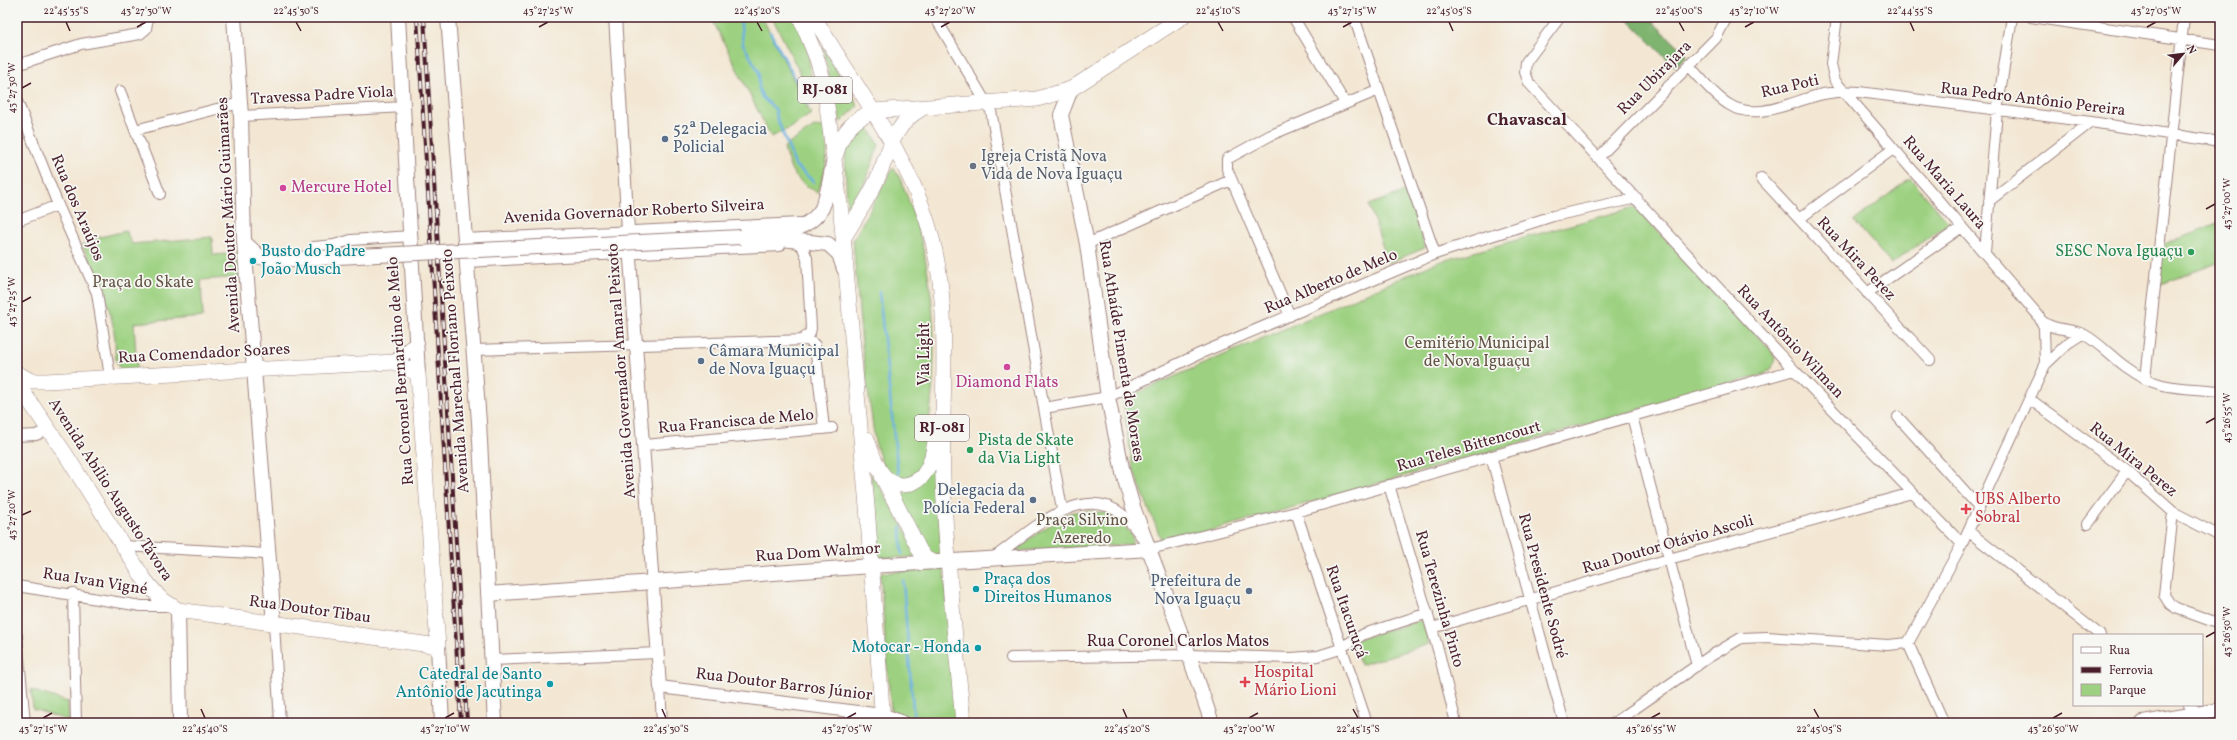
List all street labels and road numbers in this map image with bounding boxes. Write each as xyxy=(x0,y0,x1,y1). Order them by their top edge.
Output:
street label: Rua Ubirajara xyxy=(1613,36,1697,120)
street label: Rua Poti xyxy=(1759,70,1821,104)
road number: RJ-081 xyxy=(798,77,852,103)
street label: Rua Pedro Antônio Pereira xyxy=(1939,78,2127,122)
street label: Travessa Padre Viola xyxy=(250,81,394,111)
street label: Avenida Doutor Mário Guimarães xyxy=(212,96,246,334)
street label: Rua Maria Laura xyxy=(1897,132,1991,235)
street label: Rua dos Araújos xyxy=(45,151,109,265)
street label: Avenida Governador Roberto Silveira xyxy=(503,194,765,230)
street label: Rua Mira Perez xyxy=(1811,212,1901,306)
street label: Rua Athaíde Pimenta de Moraes xyxy=(1093,239,1149,464)
street label: Avenida Governador Amaral Peixoto xyxy=(602,242,642,500)
street label: Rua Alberto de Melo xyxy=(1261,244,1401,320)
street label: Avenida Marechal Floriano Peixoto xyxy=(436,248,476,494)
street label: Rua Coronel Bernardino de Melo xyxy=(382,256,420,486)
street label: Rua Antônio Wilman xyxy=(1731,280,1849,404)
street label: Via Light xyxy=(914,322,936,386)
street label: Rua Comendador Soares xyxy=(117,338,291,369)
street label: Avenida Abílio Augusto Távora xyxy=(42,394,178,586)
street label: Rua Francisca de Melo xyxy=(657,404,815,440)
road number: RJ-081 xyxy=(915,415,969,441)
street label: Rua Teles Bittencourt xyxy=(1394,416,1544,478)
street label: Rua Mira Perez xyxy=(2084,418,2182,502)
street label: Rua Doutor Otávio Ascoli xyxy=(1580,510,1756,580)
street label: Rua Presidente Sodré xyxy=(1512,511,1572,661)
street label: Rua Terezinha Pinto xyxy=(1409,528,1469,670)
street label: Rua Dom Walmor xyxy=(755,538,882,568)
street label: Rua Itacuruçá xyxy=(1320,562,1372,662)
street label: Rua Ivan Vigné xyxy=(41,563,149,601)
street label: Rua Doutor Tibau xyxy=(248,591,372,629)
street label: Rua Coronel Carlos Matos xyxy=(1087,631,1269,653)
street label: Rua Doutor Barros Júnior xyxy=(694,663,874,707)

